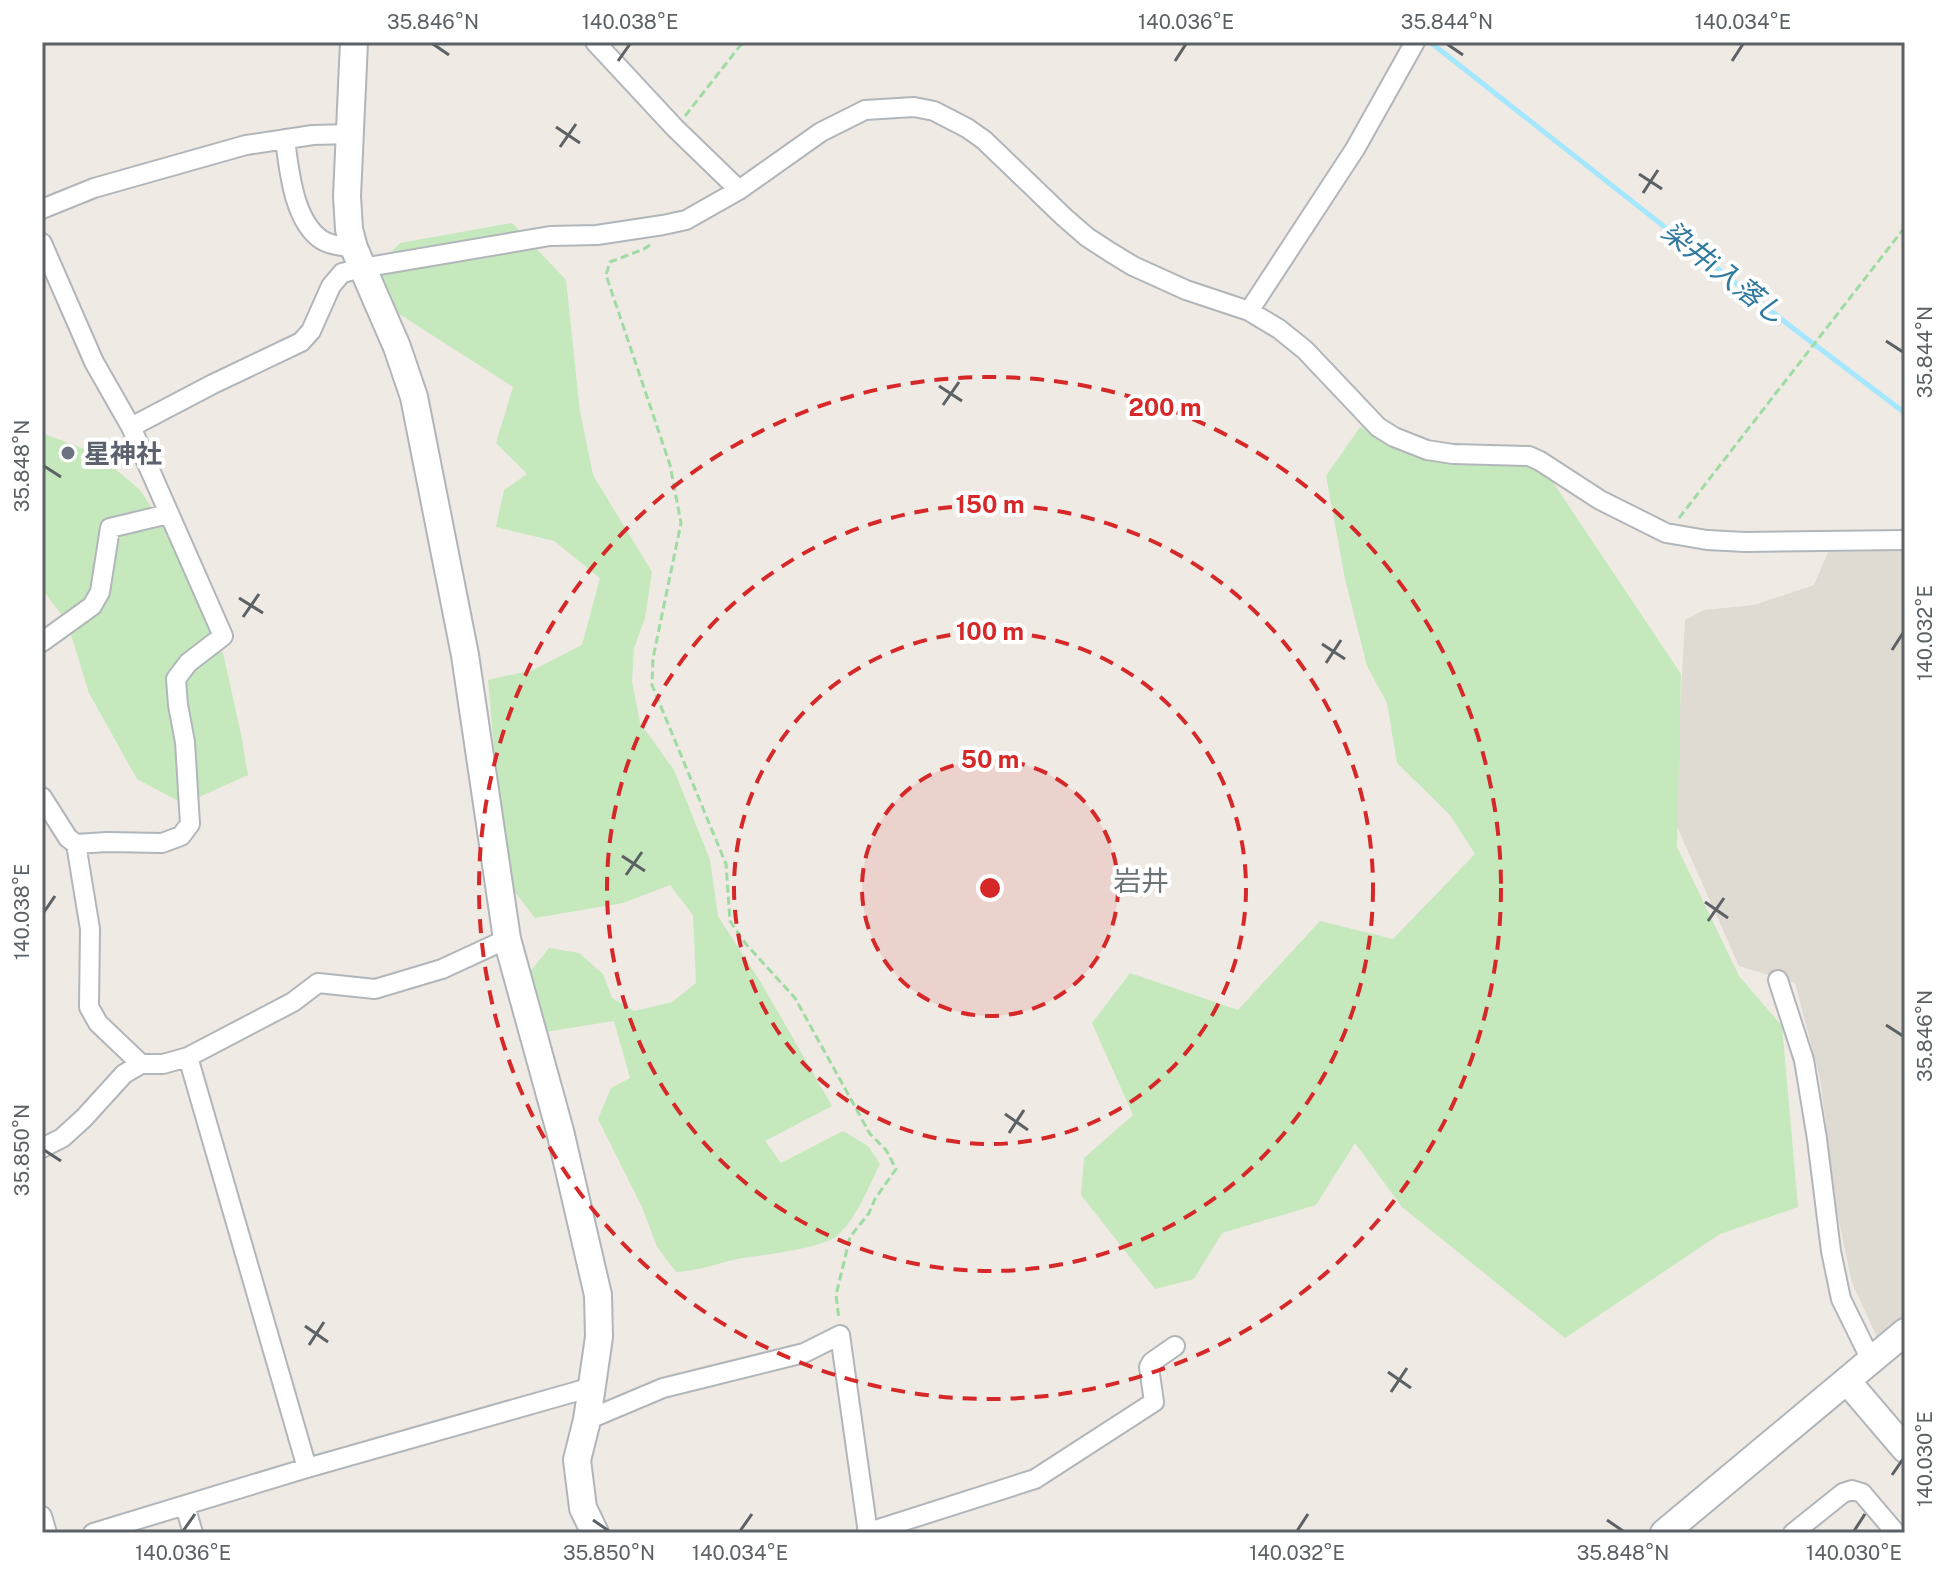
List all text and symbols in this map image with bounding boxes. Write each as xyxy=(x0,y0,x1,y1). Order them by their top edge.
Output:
text: 35.846°N xyxy=(387,10,479,34)
text: 140.038°E xyxy=(582,10,678,34)
text: 140.036°E xyxy=(1138,10,1234,34)
text: 35.844°N xyxy=(1401,10,1493,34)
text: 140.034°E xyxy=(1695,10,1791,34)
water label: 染井i入落し xyxy=(1656,214,1792,330)
text: 35.844°N xyxy=(1913,306,1937,398)
text: 200 m xyxy=(1128,393,1202,421)
text: 35.848°N xyxy=(10,420,34,512)
place label: 星神社 xyxy=(84,438,162,469)
marker: 星神社 xyxy=(59,444,77,462)
text: 150 m xyxy=(956,490,1024,518)
text: 140.032°E xyxy=(1913,585,1937,681)
text: 100 m xyxy=(956,617,1024,645)
text: 50 m xyxy=(961,745,1019,773)
text: 140.038°E xyxy=(10,864,34,960)
district label: 岩井 xyxy=(1113,864,1169,897)
centre of rings xyxy=(976,874,1004,902)
text: 35.846°N xyxy=(1913,990,1937,1082)
text: 35.850°N xyxy=(10,1104,34,1196)
text: 140.030°E xyxy=(1913,1411,1937,1507)
text: 140.036°E xyxy=(135,1541,231,1565)
text: 35.850°N xyxy=(563,1541,655,1565)
text: 140.034°E xyxy=(692,1541,788,1565)
text: 140.032°E xyxy=(1249,1541,1345,1565)
text: 35.848°N xyxy=(1577,1541,1669,1565)
text: 140.030°E xyxy=(1806,1541,1902,1565)

